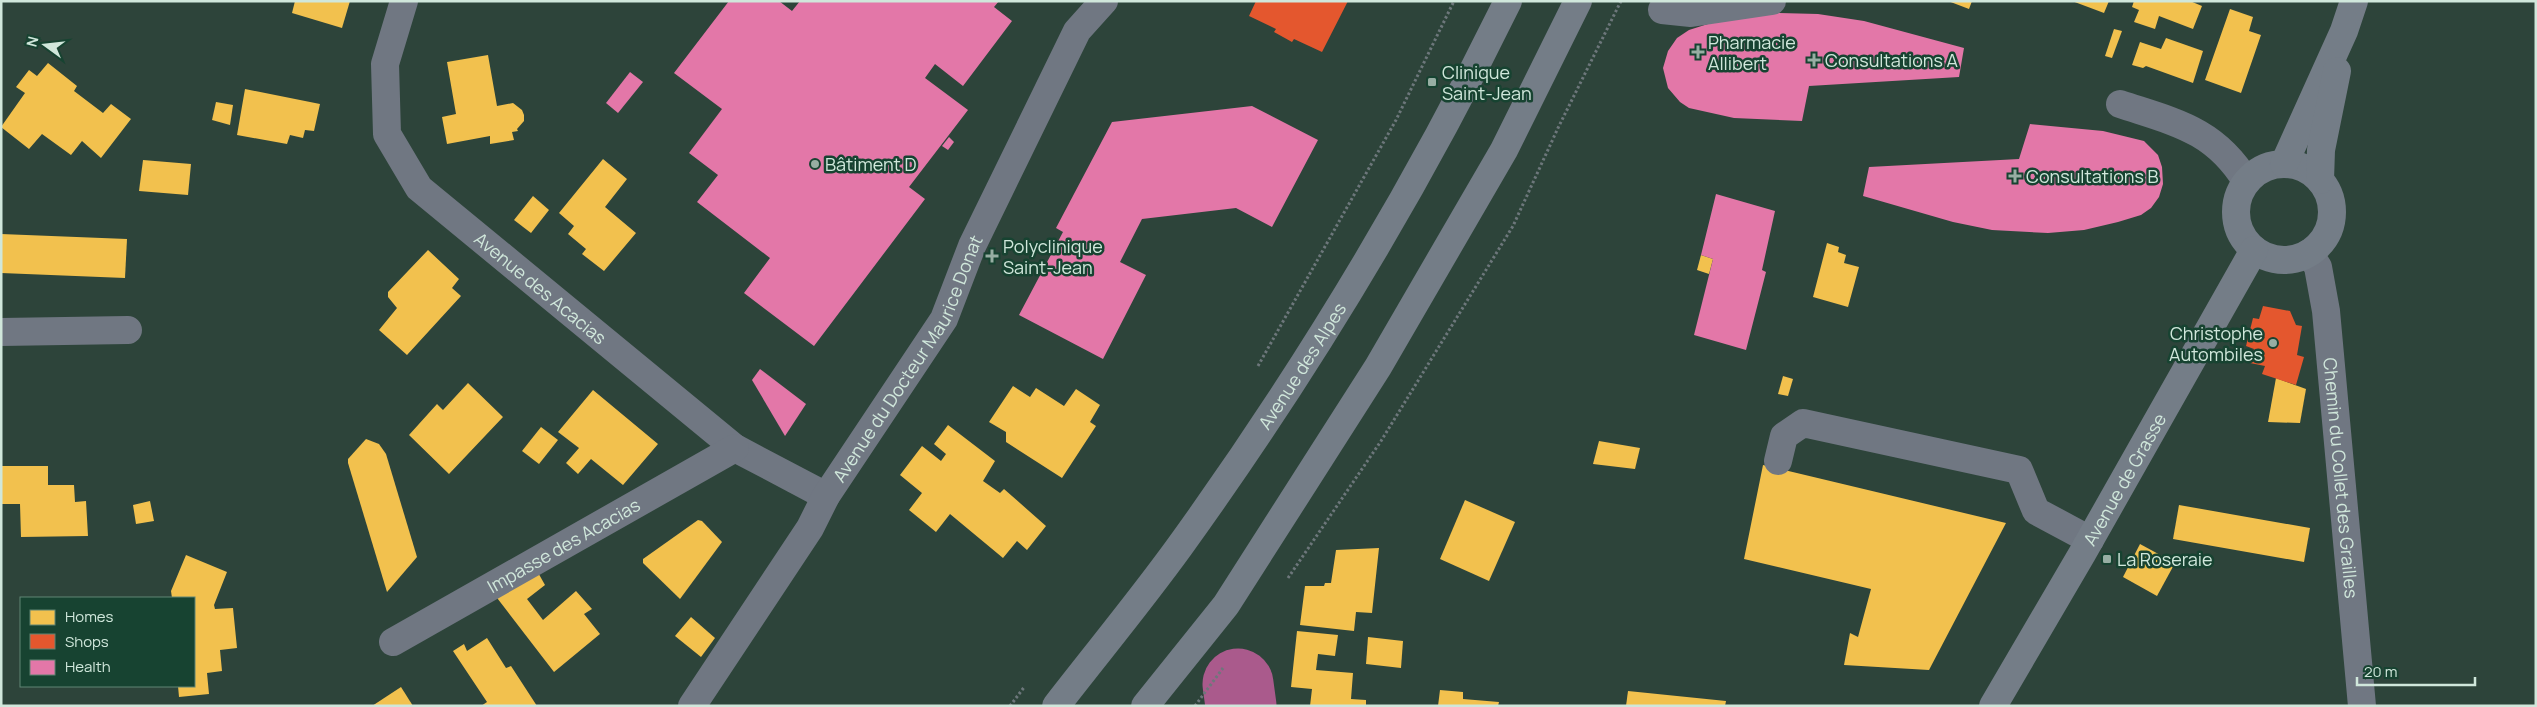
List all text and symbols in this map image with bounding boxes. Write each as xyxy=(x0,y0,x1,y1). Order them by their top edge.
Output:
north arrow xyxy=(20,20,70,70)
place label: Pharmacie Allibert xyxy=(1708,30,1796,75)
text: N xyxy=(21,34,42,49)
marker: Pharmacie Allibert xyxy=(1692,46,1704,58)
place label: Consultations A xyxy=(1825,48,1959,72)
marker: Consultations A xyxy=(1807,53,1821,67)
place label: Clinique Saint-Jean xyxy=(1442,60,1532,105)
marker: Clinique Saint-Jean xyxy=(1426,76,1438,88)
place label: Bâtiment D xyxy=(825,152,917,176)
marker: Bâtiment D xyxy=(809,158,821,170)
place label: Consultations B xyxy=(2026,164,2159,188)
marker: Consultations B xyxy=(2008,169,2022,183)
street label: Avenue des Acacias xyxy=(470,227,612,349)
street label: Avenue du Docteur Maurice Donat xyxy=(827,231,988,486)
place label: Polyclinique Saint-Jean xyxy=(1003,234,1103,279)
marker: Polyclinique Saint-Jean xyxy=(985,249,999,263)
street label: Avenue des Alpes xyxy=(1252,298,1351,434)
place label: Christophe Autombiles xyxy=(2169,321,2263,366)
marker: Christophe Autombiles xyxy=(2267,337,2279,349)
street label: Chemin du Collet des Grailles xyxy=(2318,357,2364,599)
street label: Avenue de Grasse xyxy=(2077,409,2171,550)
street label: Impasse des Acacias xyxy=(483,492,644,598)
place label: La Roseraie xyxy=(2117,547,2213,571)
marker: La Roseraie xyxy=(2101,553,2113,565)
legend xyxy=(20,597,195,687)
text: Homes xyxy=(65,606,114,627)
text: Shops xyxy=(65,631,109,652)
scale bar xyxy=(2357,654,2474,686)
text: Health xyxy=(65,656,111,677)
text: 20 m xyxy=(2364,661,2397,682)

